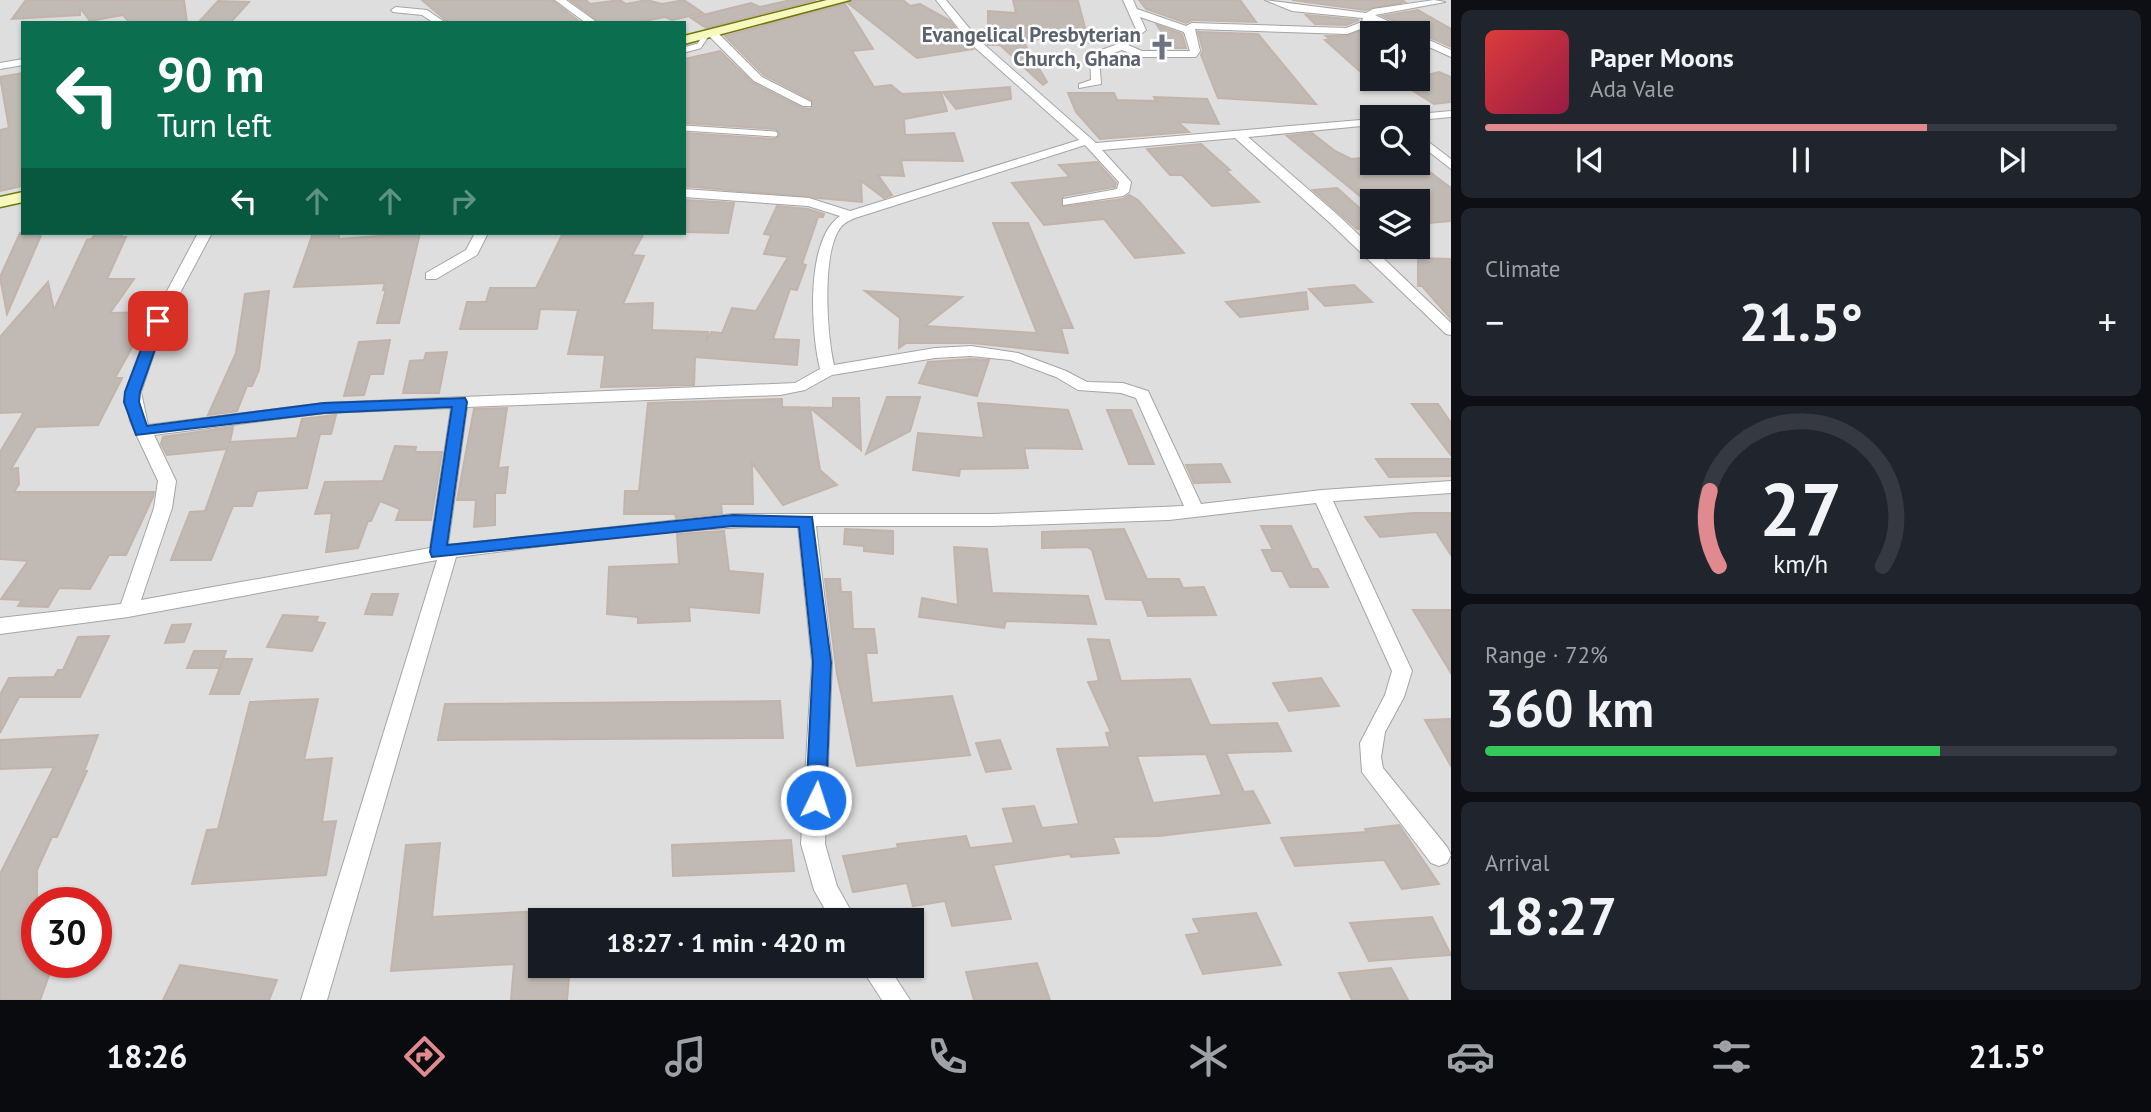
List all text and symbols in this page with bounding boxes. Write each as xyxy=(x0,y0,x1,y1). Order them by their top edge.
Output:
place label: Evangelical Presbyterian Church, Ghana xyxy=(922,21,1141,72)
map controls xyxy=(1360,21,1430,259)
button: sound xyxy=(1360,21,1430,91)
church icon: Evangelical Presbyterian Church, Ghana xyxy=(1147,32,1177,62)
text: Paper Moons xyxy=(1590,41,1734,74)
text: 90 m xyxy=(157,42,264,106)
icon: left xyxy=(42,49,133,140)
text: Ada Vale xyxy=(1590,74,1674,103)
text: Turn left xyxy=(157,104,272,146)
button: search xyxy=(1360,105,1430,175)
icon: previous xyxy=(1571,141,1609,179)
icon: pause xyxy=(1782,141,1820,179)
icon: next xyxy=(1993,141,2031,179)
icon: left xyxy=(225,182,263,220)
icon: ahead xyxy=(298,182,336,220)
icon: ahead xyxy=(371,182,409,220)
icon: right xyxy=(444,182,482,220)
button: layers xyxy=(1360,189,1430,259)
text: Climate xyxy=(1485,254,1560,283)
text: 21.5° xyxy=(1739,288,1863,355)
pin xyxy=(128,291,188,351)
text: − xyxy=(1485,297,1504,346)
text: + xyxy=(2098,297,2117,346)
icon: arrive xyxy=(139,302,177,340)
text: 27 xyxy=(1760,462,1842,556)
text: km/h xyxy=(1774,548,1828,580)
text: Range · 72% xyxy=(1485,640,1608,669)
text: 360 km xyxy=(1485,674,1654,741)
position arrow xyxy=(779,763,853,837)
text: Arrival xyxy=(1485,848,1549,877)
text: 18:27 xyxy=(1485,882,1617,949)
speed limit sign: 30 xyxy=(21,887,112,978)
text: 18:27 · 1 min · 420 m xyxy=(606,926,846,959)
icon: directions xyxy=(400,1032,449,1081)
icon: music xyxy=(661,1032,710,1081)
icon: phone xyxy=(923,1032,972,1081)
icon: climate xyxy=(1184,1032,1233,1081)
icon: car xyxy=(1446,1032,1495,1081)
icon: filters xyxy=(1707,1032,1756,1081)
text: 18:26 xyxy=(106,1035,187,1077)
text: 21.5° xyxy=(1968,1035,2045,1077)

